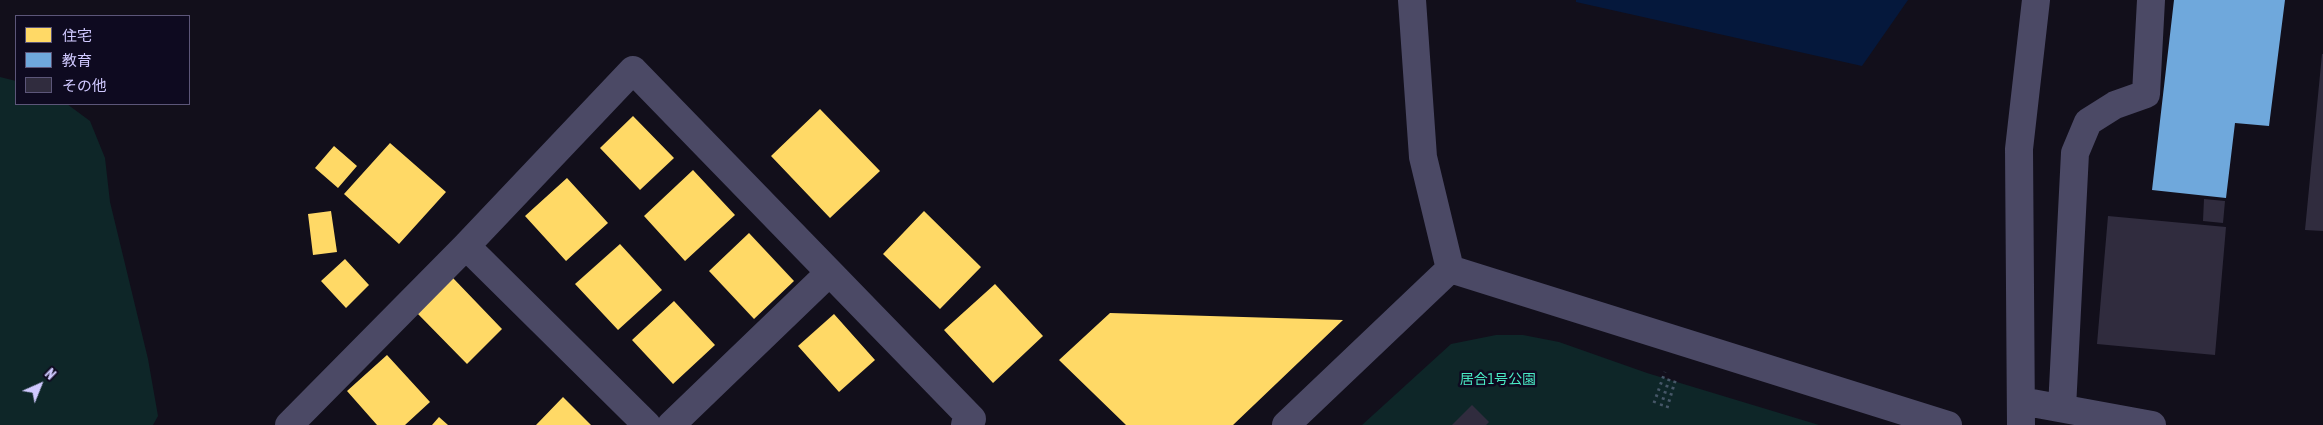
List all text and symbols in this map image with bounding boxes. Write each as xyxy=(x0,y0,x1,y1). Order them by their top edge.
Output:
legend xyxy=(15,15,190,105)
text: 住宅 xyxy=(62,27,92,44)
text: 教育 xyxy=(62,52,92,69)
text: その他 xyxy=(62,77,107,94)
north arrow xyxy=(15,360,65,410)
text: N xyxy=(42,366,59,383)
park label: 居合1号公園 xyxy=(1460,372,1536,388)

